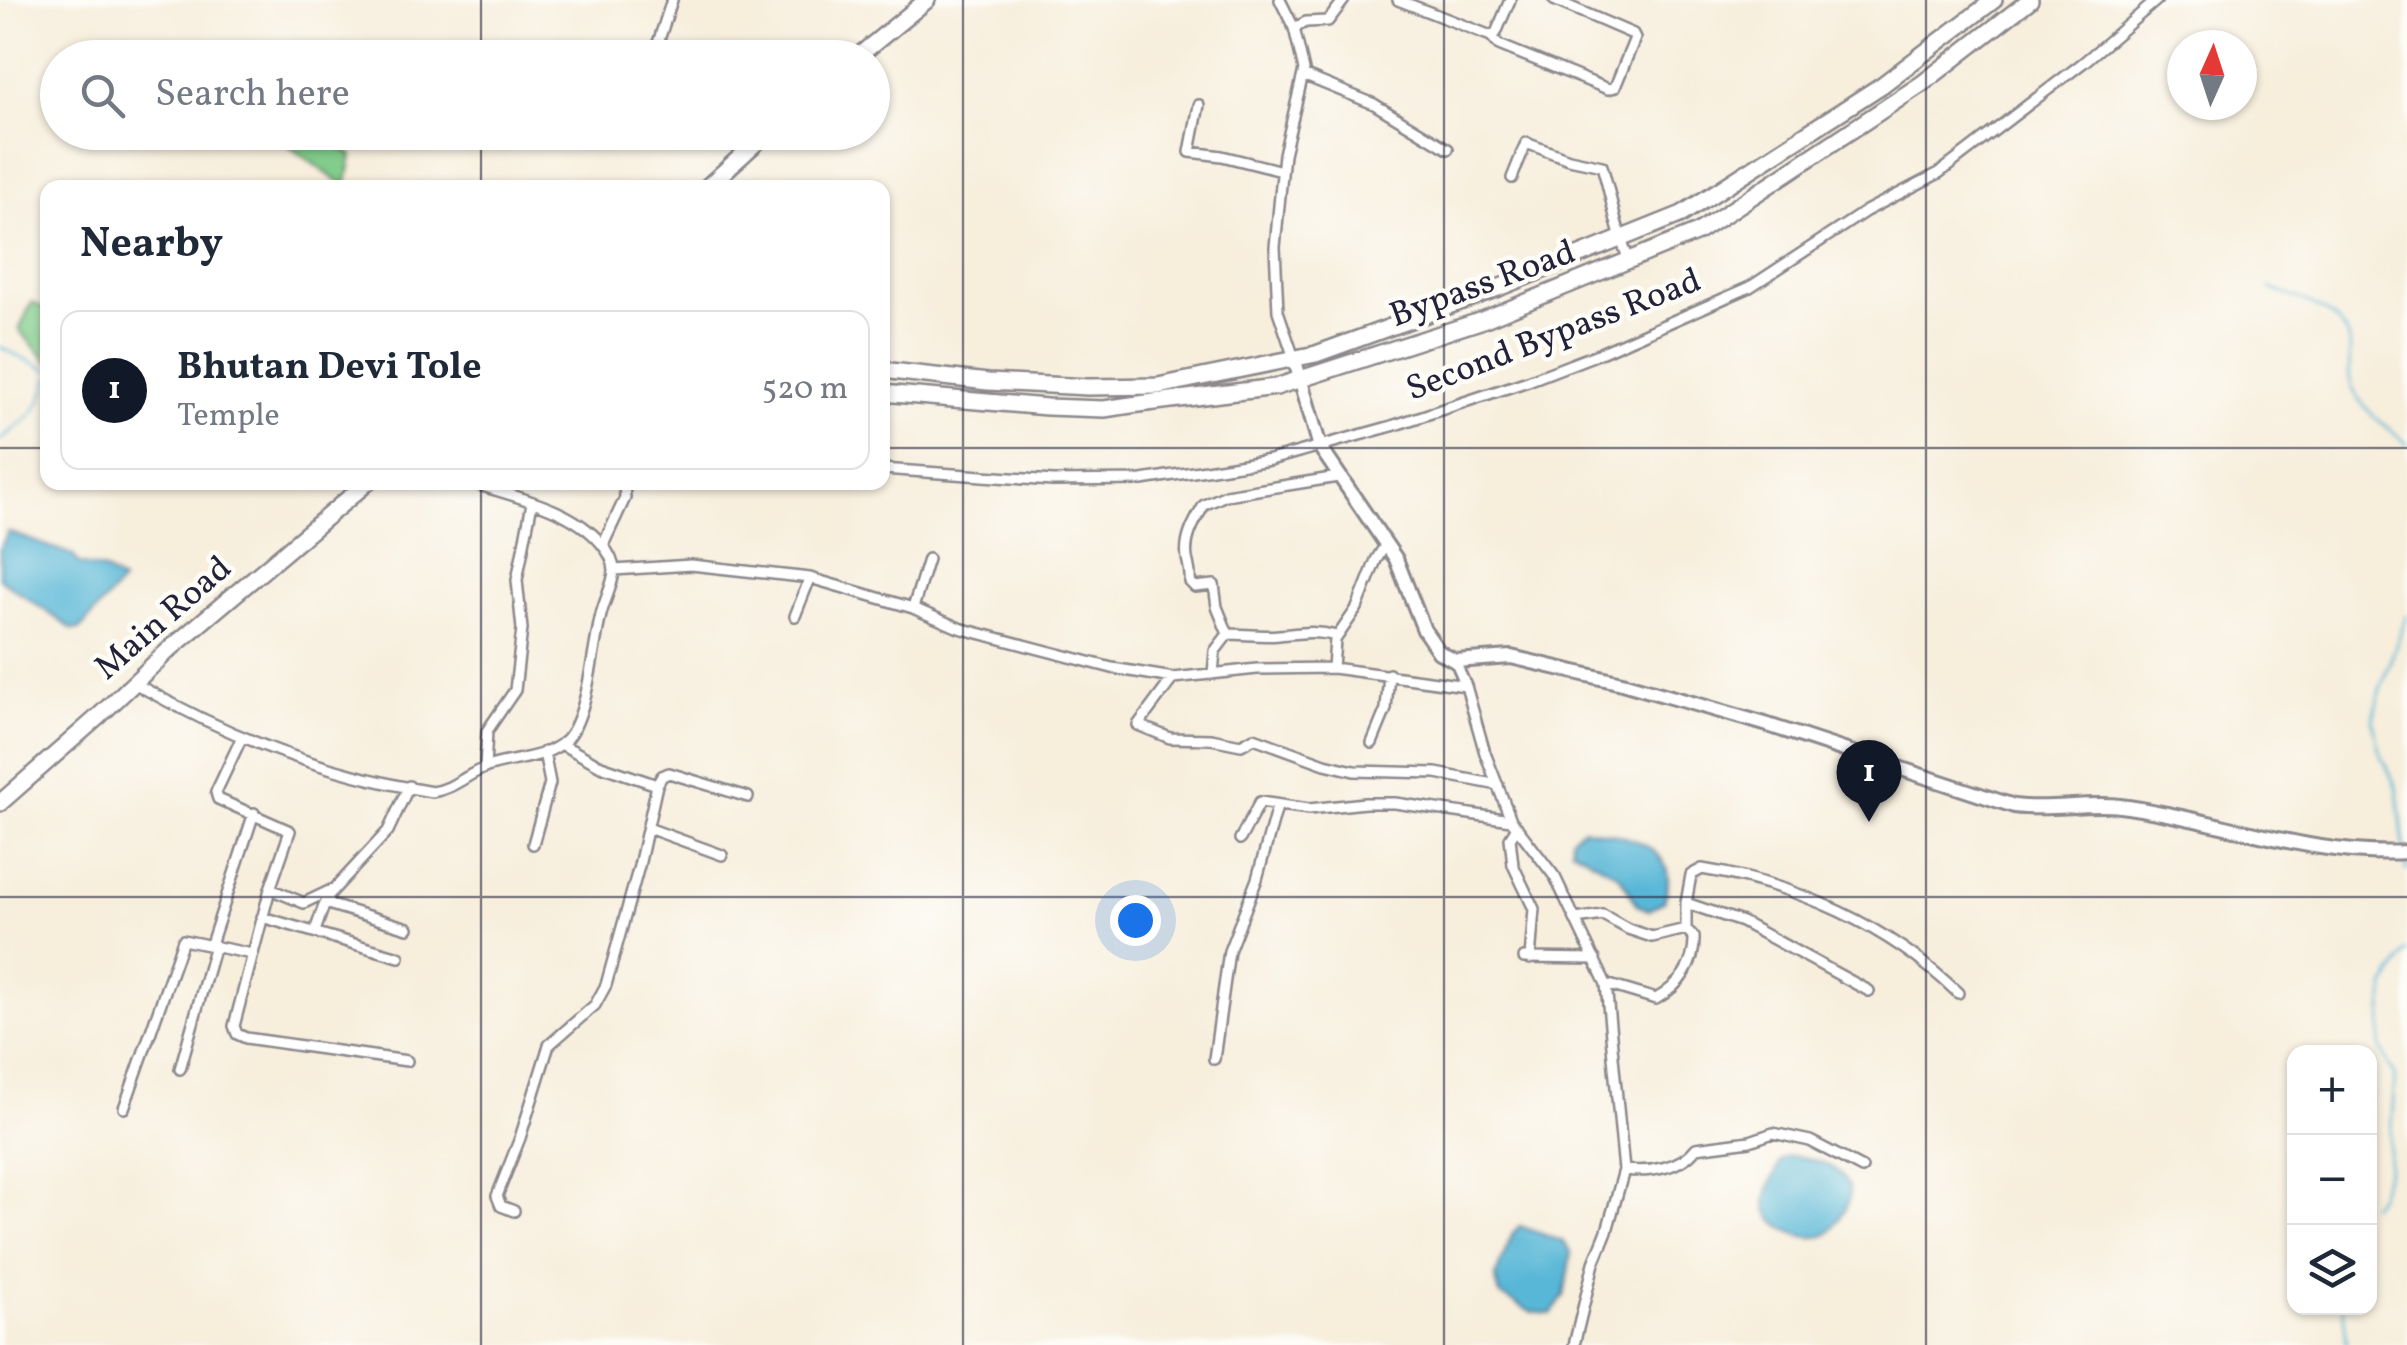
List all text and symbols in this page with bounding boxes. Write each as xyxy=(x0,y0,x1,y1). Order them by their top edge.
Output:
north arrow xyxy=(2167,30,2257,120)
search box xyxy=(40,40,890,150)
icon: search xyxy=(75,68,130,123)
text: Search here xyxy=(155,69,350,122)
text: Nearby xyxy=(80,216,223,275)
street label: Bypass Road xyxy=(1384,229,1582,341)
street label: Second Bypass Road xyxy=(1400,258,1708,414)
text: Bhutan Devi Tole xyxy=(177,342,482,395)
text: 1 xyxy=(108,368,121,412)
text: 520 m xyxy=(762,368,848,412)
text: Temple xyxy=(177,395,280,439)
street label: Main Road xyxy=(85,546,243,692)
pin: 1 xyxy=(1836,740,1902,822)
your location xyxy=(1110,895,1161,946)
map controls xyxy=(2287,1045,2377,1315)
button: + xyxy=(2287,1045,2377,1135)
button: − xyxy=(2287,1135,2377,1225)
button: layers xyxy=(2287,1225,2377,1315)

